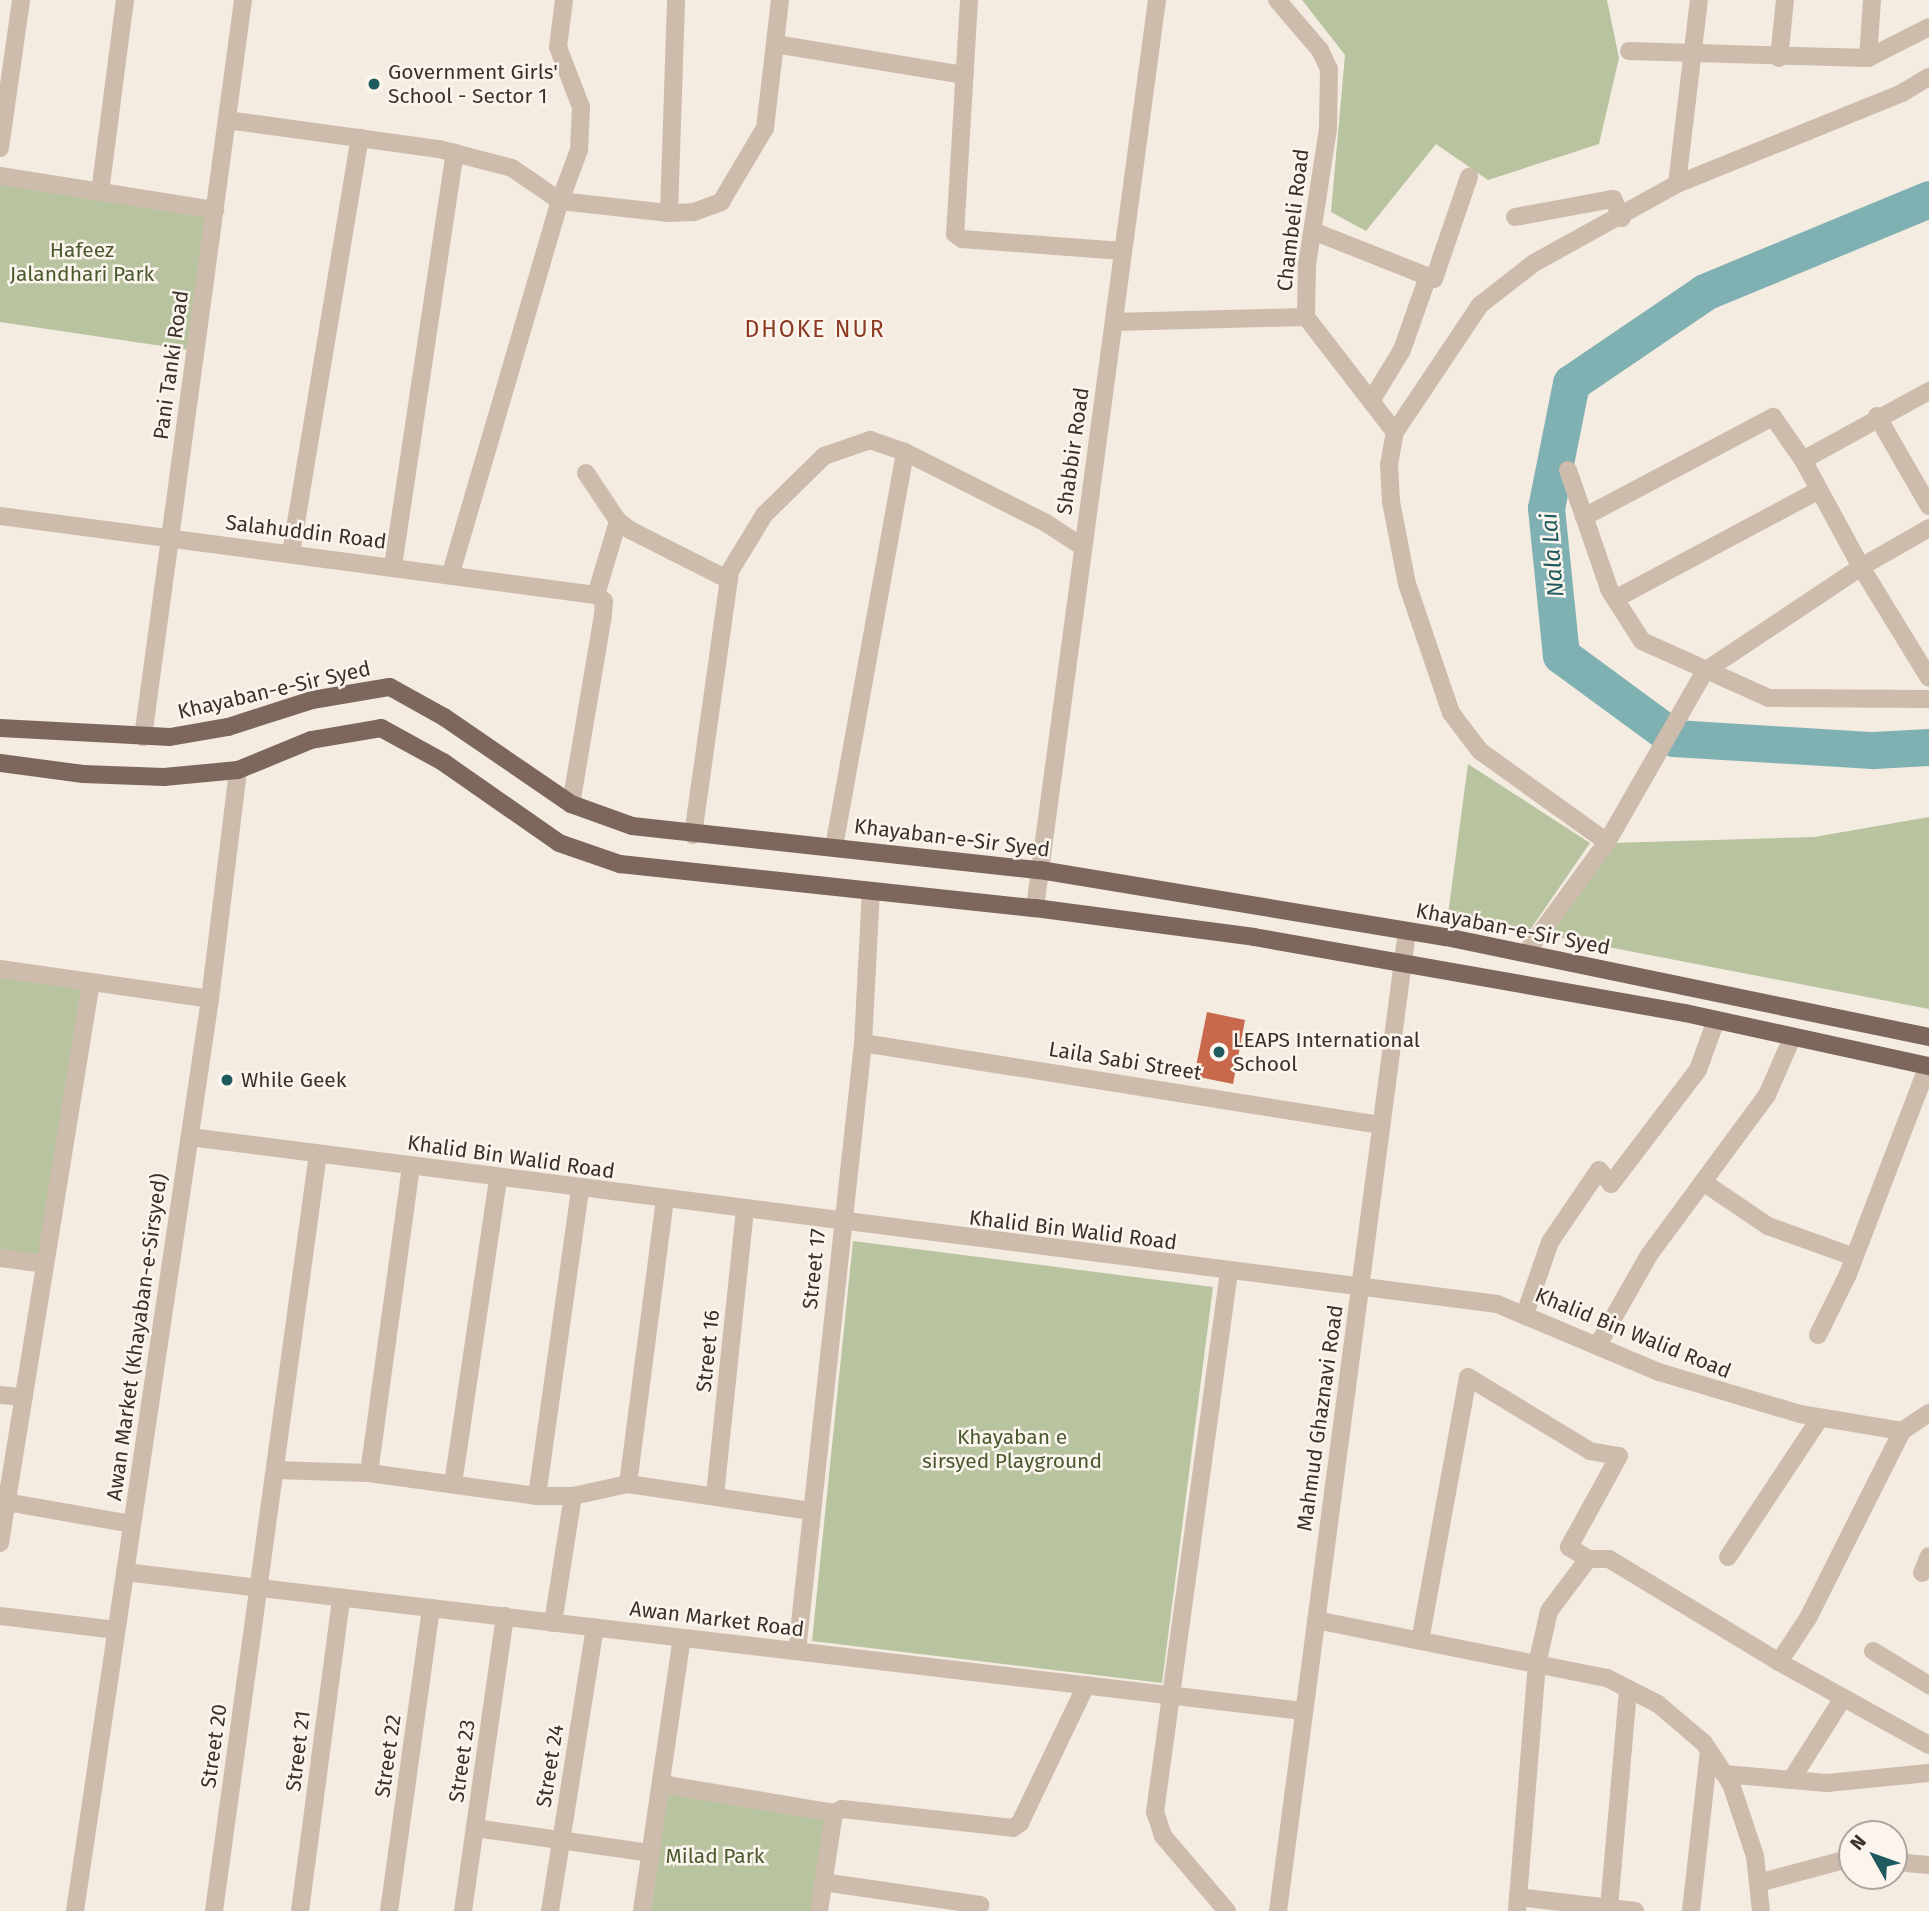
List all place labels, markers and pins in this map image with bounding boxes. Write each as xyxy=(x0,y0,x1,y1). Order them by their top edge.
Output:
place label: Government Girls' School - Sector 1 xyxy=(388,59,558,109)
marker: Government Girls' School - Sector 1 xyxy=(366,76,382,92)
place label: LEAPS International School xyxy=(1233,1027,1420,1077)
marker: LEAPS International School xyxy=(1211,1044,1227,1060)
place label: While Geek xyxy=(241,1067,347,1093)
marker: While Geek xyxy=(219,1072,235,1088)

